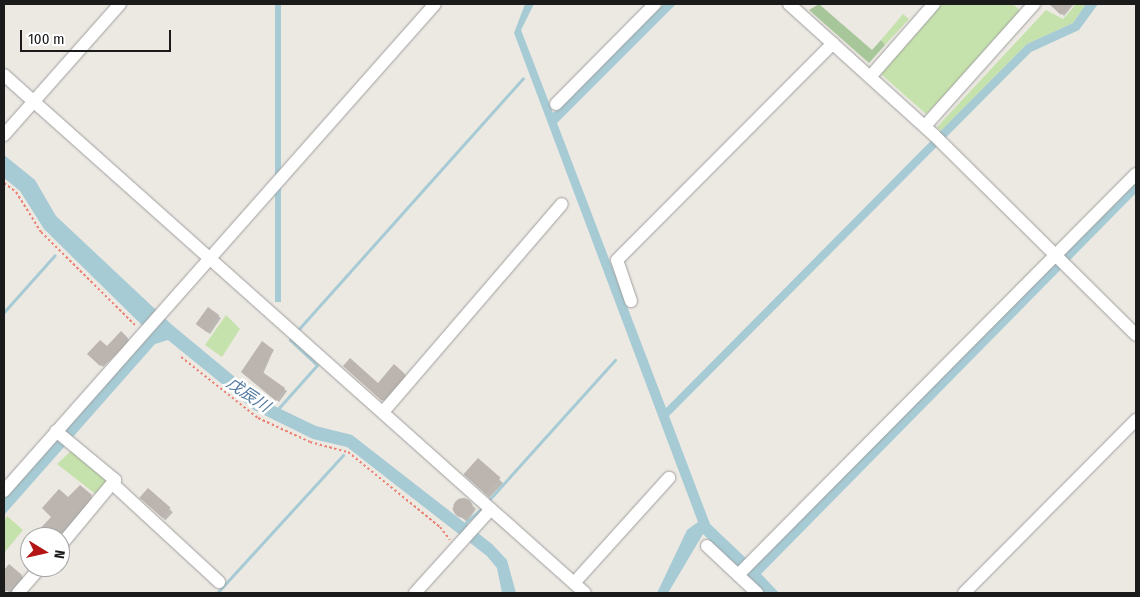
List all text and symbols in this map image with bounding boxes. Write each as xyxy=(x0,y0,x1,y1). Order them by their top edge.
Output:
scale bar xyxy=(22,20,174,52)
text: 100 m xyxy=(28,30,65,48)
water label: 戊辰川 xyxy=(223,374,273,416)
north arrow xyxy=(20,527,70,577)
text: N xyxy=(50,549,68,560)

